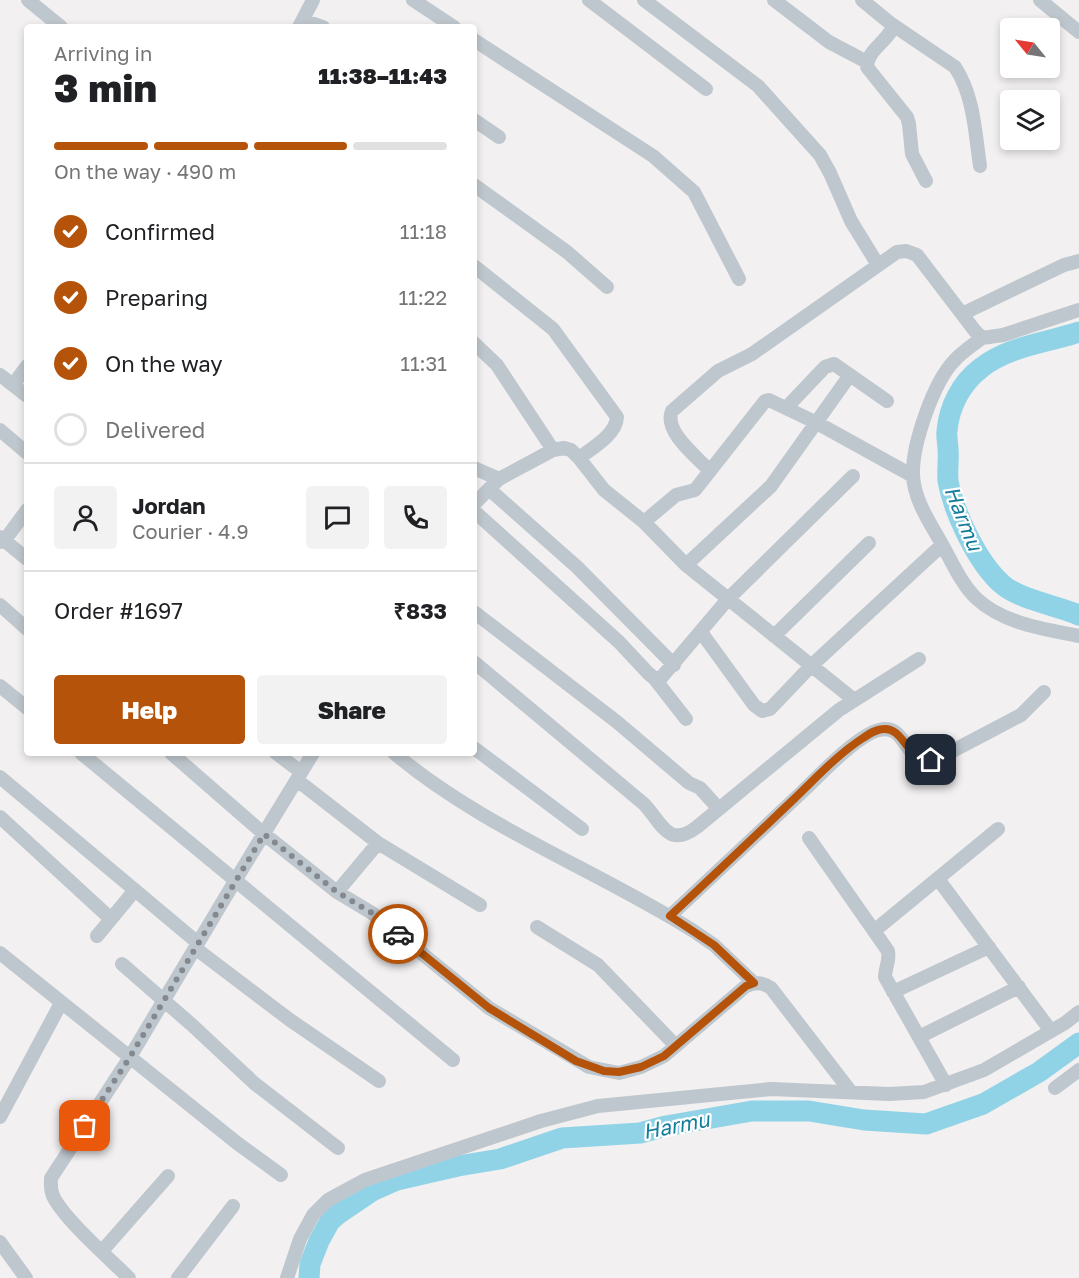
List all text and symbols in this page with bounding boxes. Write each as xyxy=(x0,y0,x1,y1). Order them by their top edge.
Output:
north arrow xyxy=(1000,18,1060,78)
map controls xyxy=(1000,18,1060,150)
text: Arriving in xyxy=(54,41,152,65)
text: 11:38–11:43 xyxy=(318,62,447,89)
text: 3 min xyxy=(54,64,157,111)
button: layers xyxy=(1000,90,1060,150)
text: On the way · 490 m xyxy=(54,159,236,183)
icon: check xyxy=(54,215,87,248)
text: Confirmed xyxy=(105,218,215,245)
text: 11:18 xyxy=(400,219,447,243)
icon: check xyxy=(54,281,87,314)
text: Preparing xyxy=(105,284,208,311)
text: 11:22 xyxy=(398,285,447,309)
icon: check xyxy=(54,347,87,380)
text: On the way xyxy=(105,350,223,377)
text: 11:31 xyxy=(400,351,447,375)
text: Delivered xyxy=(105,416,205,443)
water label: Harmu xyxy=(939,482,989,555)
button: person xyxy=(54,486,117,549)
button: chat xyxy=(306,486,369,549)
button: phone xyxy=(384,486,447,549)
text: Jordan xyxy=(132,492,206,519)
text: Courier · 4.9 xyxy=(132,519,249,543)
text: Order #1697 xyxy=(54,597,183,624)
text: ₹833 xyxy=(393,597,447,624)
button: Help xyxy=(54,675,245,744)
button: Share xyxy=(257,675,447,744)
pin xyxy=(905,734,956,785)
icon: home xyxy=(914,743,947,776)
courier xyxy=(368,904,428,964)
icon: car xyxy=(382,918,415,951)
pin xyxy=(59,1100,110,1151)
water label: Harmu xyxy=(640,1106,713,1144)
icon: bag xyxy=(68,1109,101,1142)

